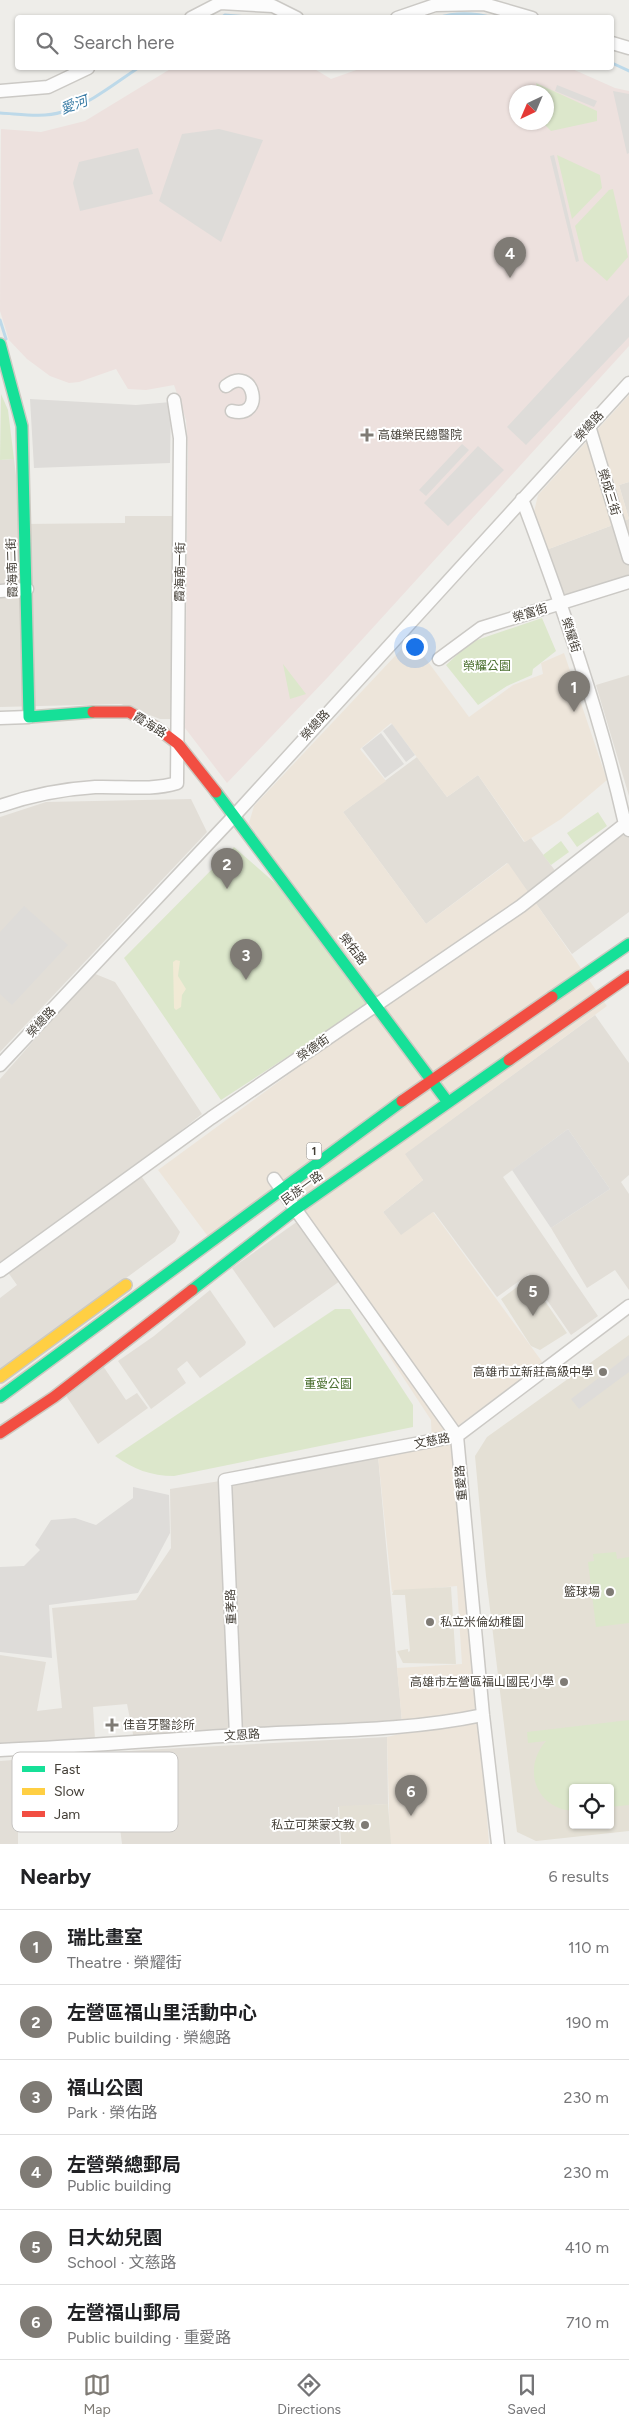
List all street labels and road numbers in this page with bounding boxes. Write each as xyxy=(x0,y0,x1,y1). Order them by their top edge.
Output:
street label: 榮總路 xyxy=(572,408,606,444)
street label: 榮成三街 xyxy=(595,467,623,517)
street label: 霞海南二街 xyxy=(4,538,20,598)
street label: 霞海南一街 xyxy=(172,542,188,602)
street label: 榮富街 xyxy=(511,601,549,625)
street label: 榮耀街 xyxy=(559,616,583,654)
street label: 榮總路 xyxy=(298,707,332,743)
street label: 霞海路 xyxy=(131,710,169,740)
street label: 榮佑路 xyxy=(337,930,369,968)
street label: 榮總路 xyxy=(24,1004,58,1040)
street label: 榮德街 xyxy=(294,1032,332,1064)
road number: 1 xyxy=(306,1142,322,1160)
street label: 民族一路 xyxy=(278,1168,326,1208)
street label: 文慈路 xyxy=(413,1431,451,1451)
street label: 重愛路 xyxy=(452,1464,470,1502)
street label: 重孝路 xyxy=(223,1589,239,1625)
street label: 文恩路 xyxy=(224,1727,260,1743)

